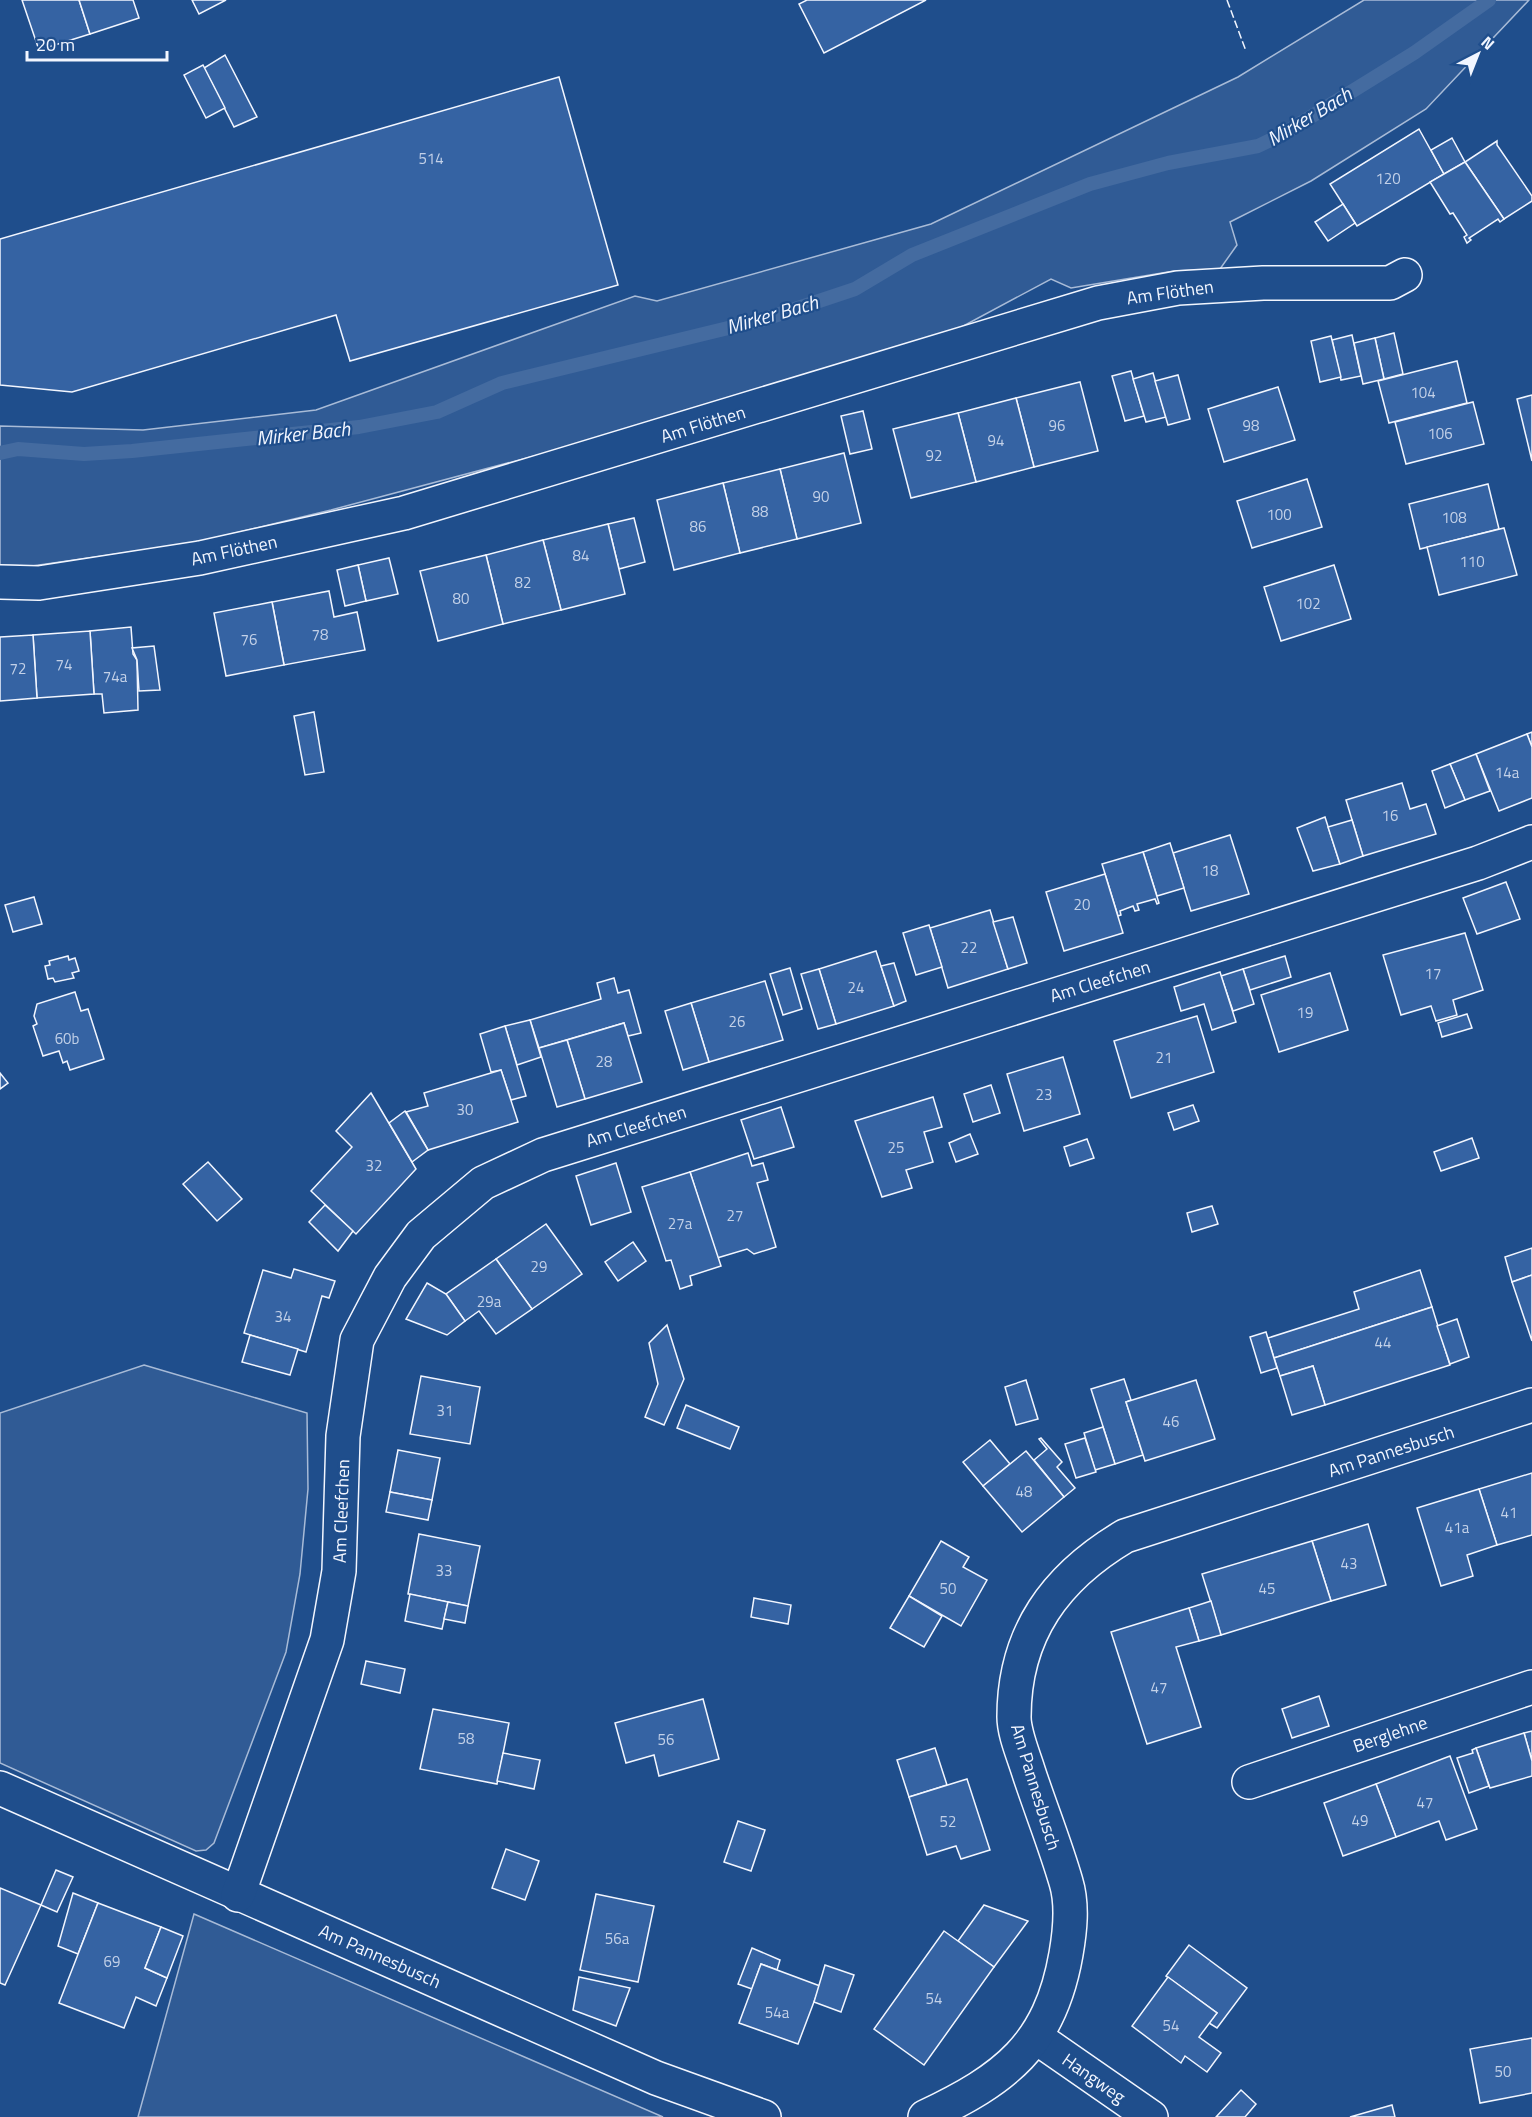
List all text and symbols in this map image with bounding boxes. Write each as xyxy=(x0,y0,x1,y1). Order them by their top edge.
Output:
scale bar xyxy=(27,24,166,62)
north arrow xyxy=(1448,24,1508,84)
text: N xyxy=(1476,30,1500,55)
text: 20 m xyxy=(36,31,75,58)
water label: Mirker Bach xyxy=(1261,78,1358,154)
house number: 514 xyxy=(418,147,444,170)
house number: 120 xyxy=(1375,167,1401,190)
street label: Am Flöthen xyxy=(1125,273,1215,311)
water label: Mirker Bach xyxy=(722,286,823,342)
house number: 104 xyxy=(1410,381,1436,404)
street label: Am Flöthen xyxy=(657,398,749,450)
water label: Mirker Bach xyxy=(255,413,352,453)
house number: 96 xyxy=(1049,414,1065,437)
house number: 98 xyxy=(1243,414,1259,437)
house number: 106 xyxy=(1427,422,1453,445)
house number: 94 xyxy=(988,429,1004,452)
house number: 92 xyxy=(926,444,942,467)
house number: 90 xyxy=(813,485,829,508)
house number: 88 xyxy=(752,500,768,523)
house number: 100 xyxy=(1266,503,1292,526)
house number: 108 xyxy=(1441,506,1467,529)
house number: 86 xyxy=(690,515,706,538)
street label: Am Flöthen xyxy=(188,528,280,572)
house number: 84 xyxy=(573,544,589,567)
house number: 110 xyxy=(1459,550,1485,573)
house number: 82 xyxy=(515,571,531,594)
house number: 80 xyxy=(453,587,469,610)
house number: 102 xyxy=(1295,592,1321,615)
house number: 78 xyxy=(312,623,328,646)
house number: 76 xyxy=(241,628,257,651)
house number: 74 xyxy=(56,653,72,676)
house number: 72 xyxy=(10,657,26,680)
house number: 74a xyxy=(103,665,128,688)
house number: 14a xyxy=(1495,761,1520,784)
house number: 16 xyxy=(1382,804,1398,827)
house number: 18 xyxy=(1202,859,1218,882)
house number: 20 xyxy=(1074,893,1090,916)
house number: 22 xyxy=(961,936,977,959)
street label: Am Cleefchen xyxy=(1046,953,1154,1009)
house number: 17 xyxy=(1425,962,1441,985)
house number: 24 xyxy=(848,976,864,999)
house number: 19 xyxy=(1297,1001,1313,1024)
house number: 26 xyxy=(729,1010,745,1033)
house number: 60b xyxy=(55,1027,79,1050)
house number: 21 xyxy=(1156,1046,1172,1069)
house number: 28 xyxy=(596,1050,612,1073)
house number: 23 xyxy=(1036,1083,1052,1106)
house number: 30 xyxy=(457,1098,473,1121)
street label: Am Cleefchen xyxy=(582,1098,690,1154)
house number: 25 xyxy=(888,1136,904,1159)
house number: 32 xyxy=(366,1154,382,1177)
house number: 27 xyxy=(727,1204,743,1227)
house number: 27a xyxy=(668,1212,693,1235)
house number: 29 xyxy=(531,1255,547,1278)
house number: 29a xyxy=(477,1290,502,1313)
house number: 34 xyxy=(275,1305,291,1328)
house number: 44 xyxy=(1375,1331,1391,1354)
house number: 31 xyxy=(437,1399,453,1422)
house number: 46 xyxy=(1163,1410,1179,1433)
street label: Am Pannesbusch xyxy=(1325,1418,1457,1484)
street label: Am Cleefchen xyxy=(326,1459,356,1563)
house number: 48 xyxy=(1016,1480,1032,1503)
house number: 41 xyxy=(1501,1501,1517,1524)
house number: 41a xyxy=(1445,1516,1470,1539)
house number: 43 xyxy=(1341,1552,1357,1575)
house number: 33 xyxy=(436,1559,452,1582)
house number: 50 xyxy=(940,1577,956,1600)
house number: 45 xyxy=(1259,1577,1275,1600)
house number: 47 xyxy=(1151,1676,1167,1699)
street label: Berglehne xyxy=(1349,1709,1431,1759)
street label: Am Pannesbusch xyxy=(1004,1720,1068,1854)
house number: 58 xyxy=(458,1727,474,1750)
house number: 56 xyxy=(658,1728,674,1751)
house number: 47 xyxy=(1417,1791,1433,1814)
house number: 49 xyxy=(1352,1809,1368,1832)
house number: 52 xyxy=(940,1810,956,1833)
street label: Am Pannesbusch xyxy=(315,1917,445,1995)
house number: 56a xyxy=(605,1927,630,1950)
house number: 69 xyxy=(104,1950,120,1973)
house number: 54 xyxy=(926,1987,942,2010)
house number: 54a xyxy=(765,2001,790,2024)
house number: 54 xyxy=(1163,2014,1179,2037)
street label: Hangweg xyxy=(1057,2046,1131,2110)
house number: 50 xyxy=(1495,2060,1511,2083)

